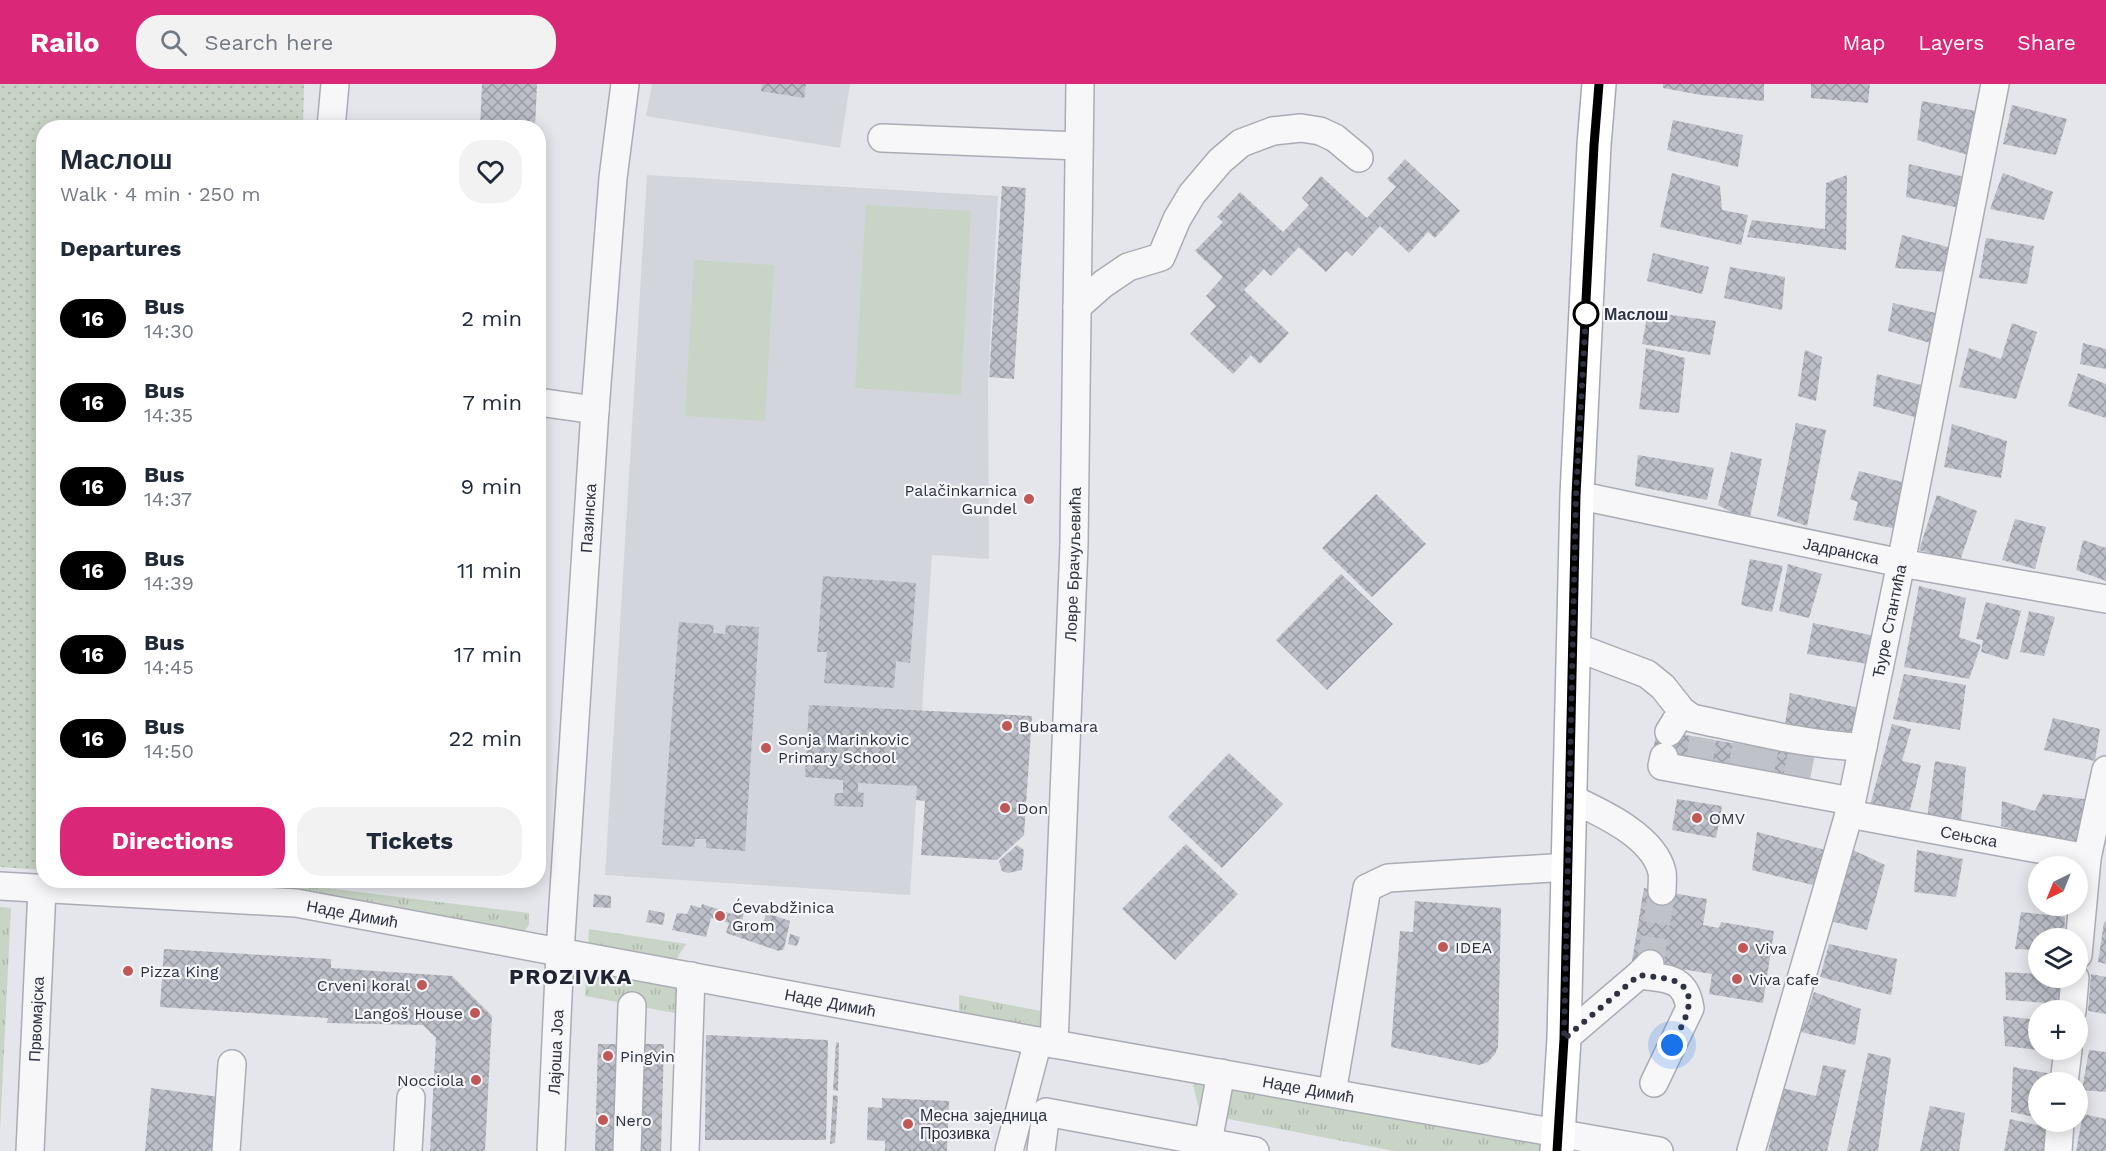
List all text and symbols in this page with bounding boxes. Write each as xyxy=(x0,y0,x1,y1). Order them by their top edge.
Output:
search box xyxy=(136,15,556,69)
text: Railo xyxy=(30,26,100,59)
icon: search xyxy=(157,26,190,59)
text: Search here xyxy=(205,30,334,55)
text: Map xyxy=(1842,30,1885,55)
text: Layers xyxy=(1918,30,1984,55)
text: Share xyxy=(2017,30,2076,55)
button: heart xyxy=(459,140,522,203)
text: Маслош xyxy=(60,143,173,176)
text: Walk · 4 min · 250 m xyxy=(60,182,261,206)
text: Departures xyxy=(60,236,181,261)
text: Bus xyxy=(144,294,184,319)
marker: Маслош xyxy=(1573,301,1599,327)
place label: Маслош xyxy=(1604,305,1668,324)
text: 16 xyxy=(82,306,104,331)
text: 2 min xyxy=(461,306,522,331)
text: 14:30 xyxy=(144,319,194,343)
text: Bus xyxy=(144,378,184,403)
text: 16 xyxy=(82,390,104,415)
text: 7 min xyxy=(462,390,522,415)
text: 14:35 xyxy=(144,403,193,427)
text: Bus xyxy=(144,462,184,487)
text: 16 xyxy=(82,474,104,499)
text: 9 min xyxy=(460,474,522,499)
place label: Palačinkarnica Gundel xyxy=(904,481,1017,518)
street label: Пазинска xyxy=(577,483,600,553)
text: 14:37 xyxy=(144,487,192,511)
street label: Ловре Брачуљевића xyxy=(1061,487,1085,642)
marker: Palačinkarnica Gundel xyxy=(1022,492,1036,506)
street label: Јадранска xyxy=(1801,534,1881,568)
text: Bus xyxy=(144,546,184,571)
text: 16 xyxy=(82,558,104,583)
text: 11 min xyxy=(457,558,522,583)
street label: Ђуре Стантића xyxy=(1868,563,1910,680)
text: 14:39 xyxy=(144,571,194,595)
text: Bus xyxy=(144,630,184,655)
text: 16 xyxy=(82,642,104,667)
text: 17 min xyxy=(454,642,522,667)
text: 14:45 xyxy=(144,655,194,679)
text: Bus xyxy=(144,714,184,739)
place label: Bubamara xyxy=(1019,717,1098,736)
marker: Bubamara xyxy=(1000,719,1014,733)
text: 16 xyxy=(82,726,104,751)
text: 22 min xyxy=(448,726,522,751)
place label: Sonja Marinkovic Primary School xyxy=(778,730,909,767)
text: 14:50 xyxy=(144,739,194,763)
marker: Sonja Marinkovic Primary School xyxy=(759,741,773,755)
place label: Don xyxy=(1017,799,1048,818)
marker: Don xyxy=(998,801,1012,815)
button: Directions xyxy=(60,807,285,876)
button: Tickets xyxy=(297,807,522,876)
place label: OMV xyxy=(1709,809,1745,828)
marker: OMV xyxy=(1690,811,1704,825)
street label: Сењска xyxy=(1939,822,1999,851)
north arrow xyxy=(2028,856,2088,916)
map controls xyxy=(2028,856,2088,1132)
street label: Наде Димић xyxy=(305,896,400,932)
place label: Ćevabdžinica Grom xyxy=(732,898,834,935)
marker: Ćevabdžinica Grom xyxy=(713,909,727,923)
button: layers xyxy=(2028,928,2088,988)
place label: IDEA xyxy=(1455,938,1492,957)
place label: Viva xyxy=(1755,939,1787,958)
marker: IDEA xyxy=(1436,940,1450,954)
marker: Viva xyxy=(1736,941,1750,955)
place label: Pizza King xyxy=(140,962,219,981)
marker: Pizza King xyxy=(121,964,135,978)
district label: PROZIVKA xyxy=(509,964,633,989)
place label: Viva cafe xyxy=(1749,970,1819,989)
marker: Viva cafe xyxy=(1730,972,1744,986)
street label: Првомајска xyxy=(25,976,48,1062)
place label: Crveni koral xyxy=(317,976,410,995)
marker: Crveni koral xyxy=(415,978,429,992)
street label: Наде Димић xyxy=(783,985,878,1021)
button: + xyxy=(2028,1000,2088,1060)
place label: Langoš House xyxy=(354,1004,463,1023)
marker: Langoš House xyxy=(468,1006,482,1020)
street label: Лајоша Јоа xyxy=(545,1009,567,1095)
your location xyxy=(1657,1030,1687,1060)
place label: Pingvin xyxy=(620,1047,675,1066)
marker: Pingvin xyxy=(601,1049,615,1063)
place label: Nocciola xyxy=(397,1071,464,1090)
street label: Наде Димић xyxy=(1261,1072,1356,1107)
button: − xyxy=(2028,1072,2088,1132)
marker: Nocciola xyxy=(469,1073,483,1087)
place label: Месна заједница Прозивка xyxy=(920,1106,1047,1143)
place label: Nero xyxy=(615,1111,652,1130)
marker: Nero xyxy=(596,1113,610,1127)
marker: Месна заједница Прозивка xyxy=(901,1117,915,1131)

